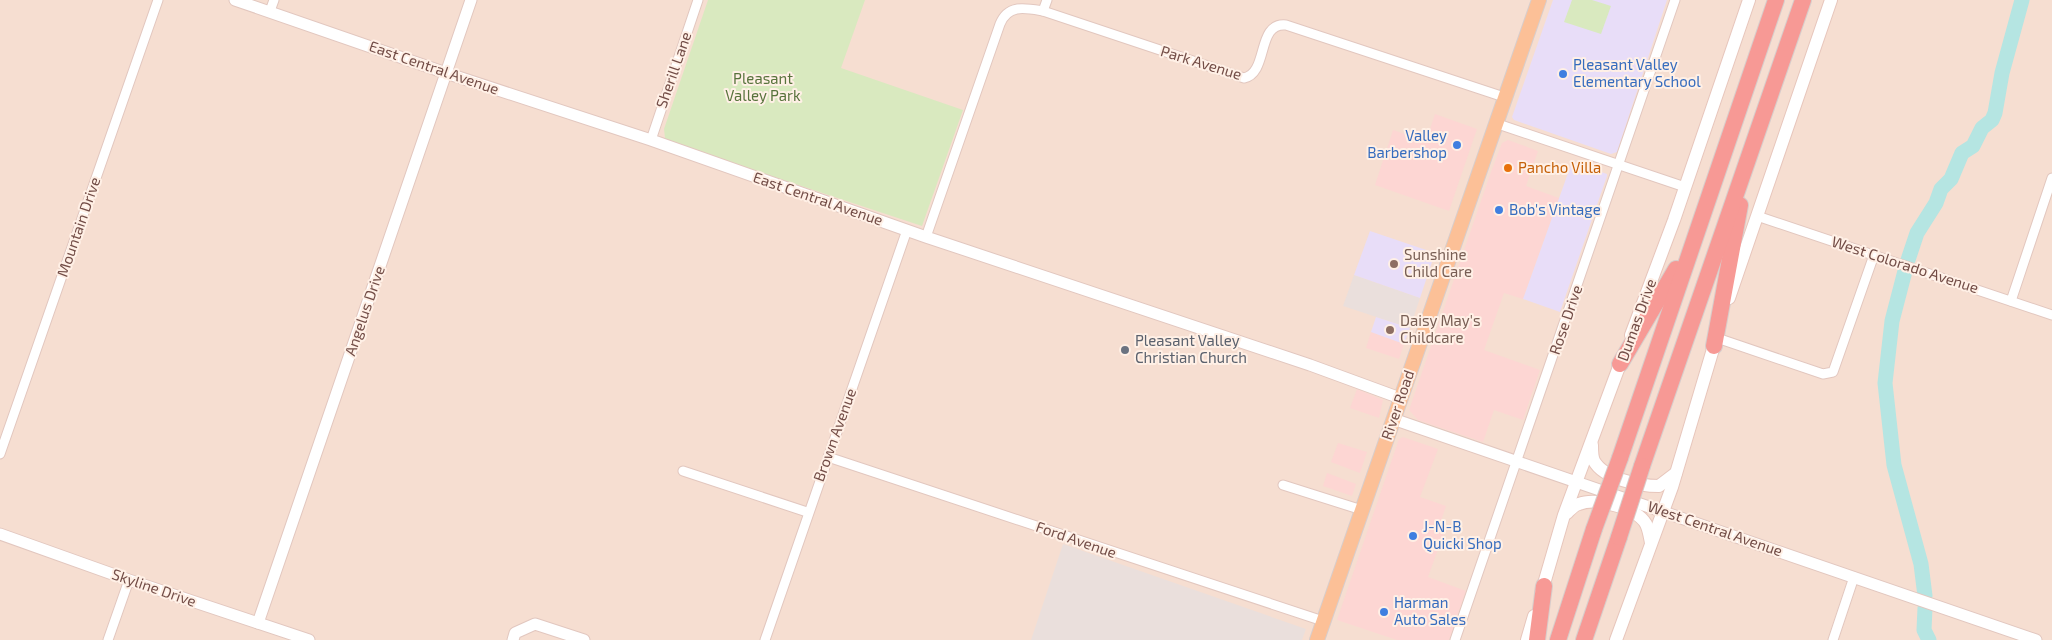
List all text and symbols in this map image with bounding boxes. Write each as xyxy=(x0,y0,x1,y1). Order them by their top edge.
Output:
street label: Sherill Lane xyxy=(652,29,695,110)
street label: East Central Avenue xyxy=(367,36,502,98)
street label: Park Avenue xyxy=(1159,41,1244,83)
place label: Pleasant Valley Elementary School xyxy=(1573,55,1701,90)
marker: Pleasant Valley Elementary School xyxy=(1557,68,1569,80)
park label: Pleasant Valley Park xyxy=(725,69,801,104)
place label: Valley Barbershop xyxy=(1367,126,1447,161)
marker: Valley Barbershop xyxy=(1451,139,1463,151)
place label: Pancho Villa xyxy=(1518,158,1601,176)
marker: Pancho Villa xyxy=(1502,162,1514,174)
street label: East Central Avenue xyxy=(751,167,886,229)
street label: Mountain Drive xyxy=(53,174,104,279)
place label: Bob's Vintage xyxy=(1509,200,1601,218)
marker: Bob's Vintage xyxy=(1493,204,1505,216)
street label: West Colorado Avenue xyxy=(1830,232,1981,296)
place label: Sunshine Child Care xyxy=(1404,245,1472,280)
marker: Sunshine Child Care xyxy=(1388,258,1400,270)
street label: Angelus Drive xyxy=(340,263,388,358)
street label: Dumas Drive xyxy=(1613,276,1659,363)
street label: Rose Drive xyxy=(1545,283,1585,357)
place label: Daisy May's Childcare xyxy=(1400,311,1481,346)
marker: Daisy May's Childcare xyxy=(1384,324,1396,336)
place label: Pleasant Valley Christian Church xyxy=(1135,331,1247,366)
marker: Pleasant Valley Christian Church xyxy=(1119,344,1131,356)
street label: River Road xyxy=(1377,367,1417,442)
street label: Brown Avenue xyxy=(809,386,859,484)
street label: West Central Avenue xyxy=(1646,497,1785,560)
street label: Ford Avenue xyxy=(1034,517,1119,561)
place label: J-N-B Quicki Shop xyxy=(1423,517,1502,553)
marker: J-N-B Quicki Shop xyxy=(1407,530,1419,542)
street label: Skyline Drive xyxy=(110,564,199,610)
place label: Harman Auto Sales xyxy=(1394,593,1466,628)
marker: Harman Auto Sales xyxy=(1378,606,1390,618)

